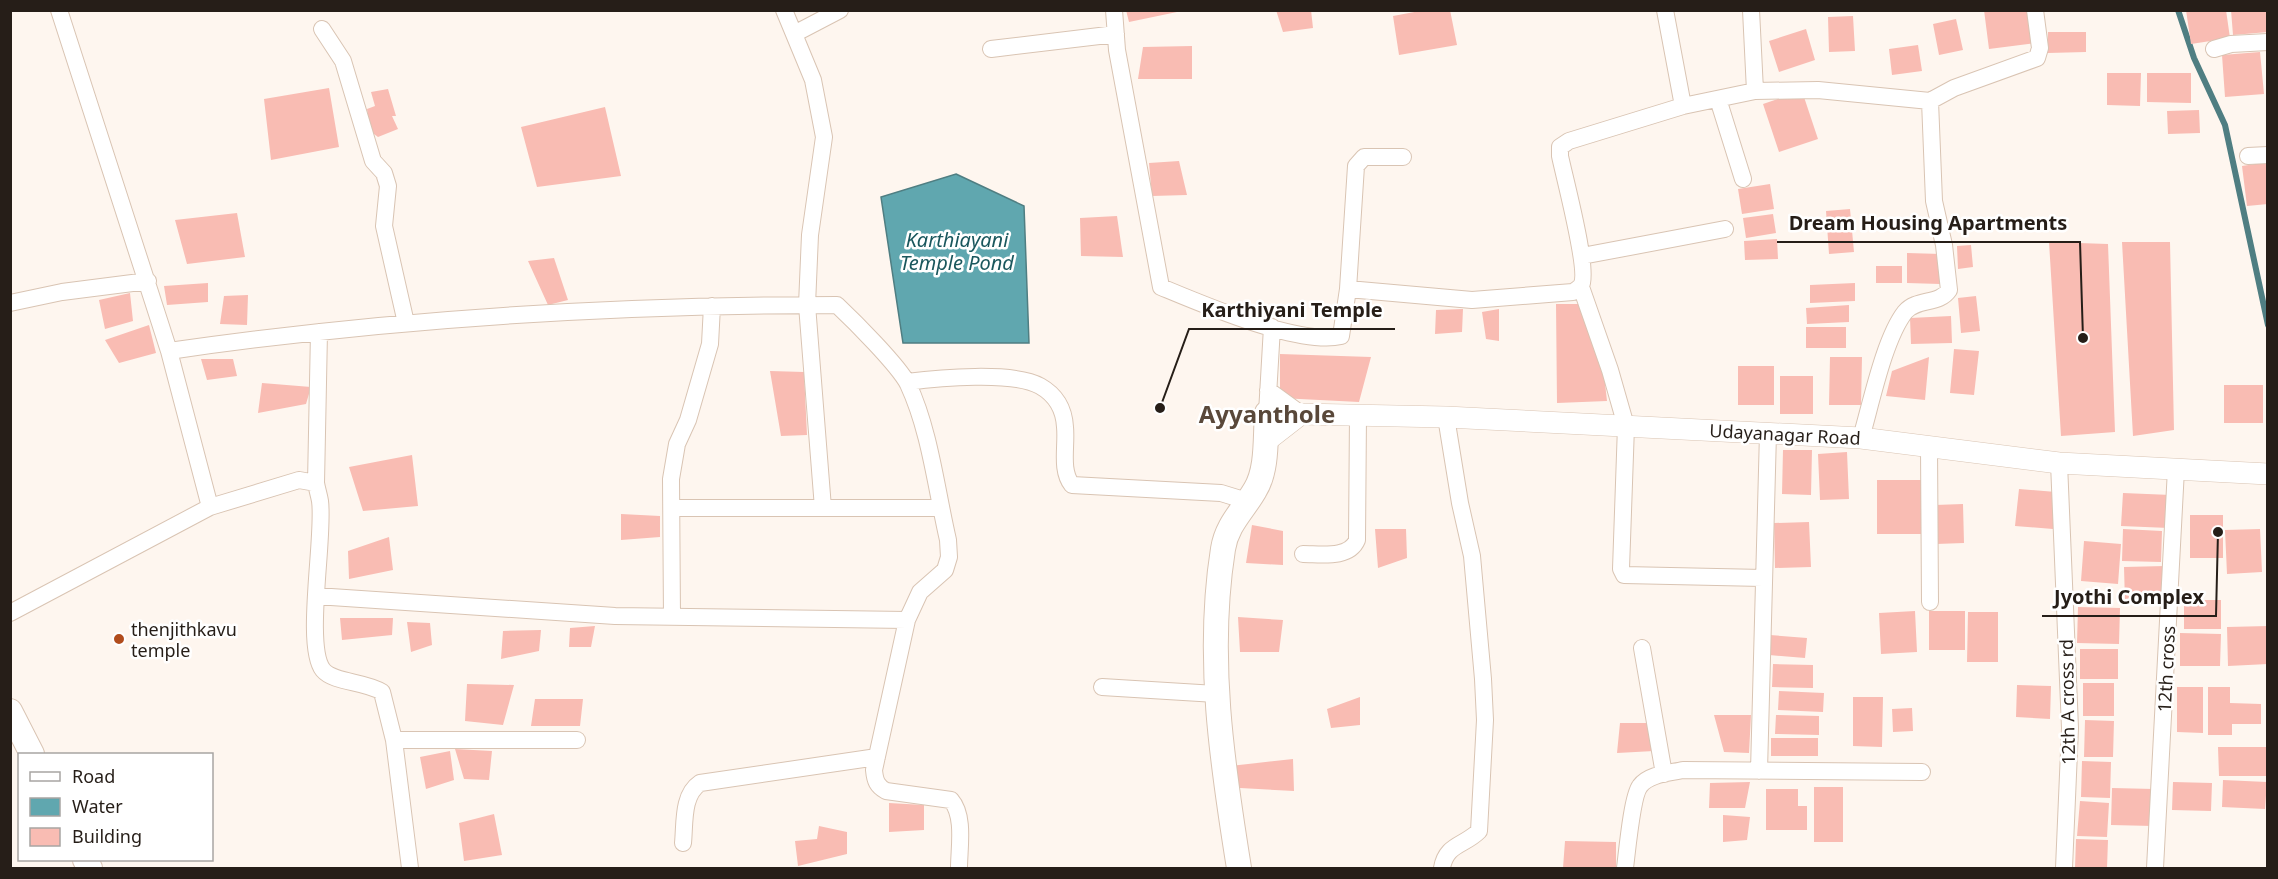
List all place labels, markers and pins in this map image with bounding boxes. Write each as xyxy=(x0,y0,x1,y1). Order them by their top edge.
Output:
callout: Dream Housing Apartments xyxy=(1777,204,2080,242)
callout: Karthiyani Temple xyxy=(1189,291,1395,329)
callout: Jyothi Complex xyxy=(2042,578,2216,616)
place label: thenjithkavu temple xyxy=(131,617,237,662)
marker: thenjithkavu temple xyxy=(112,632,126,646)

